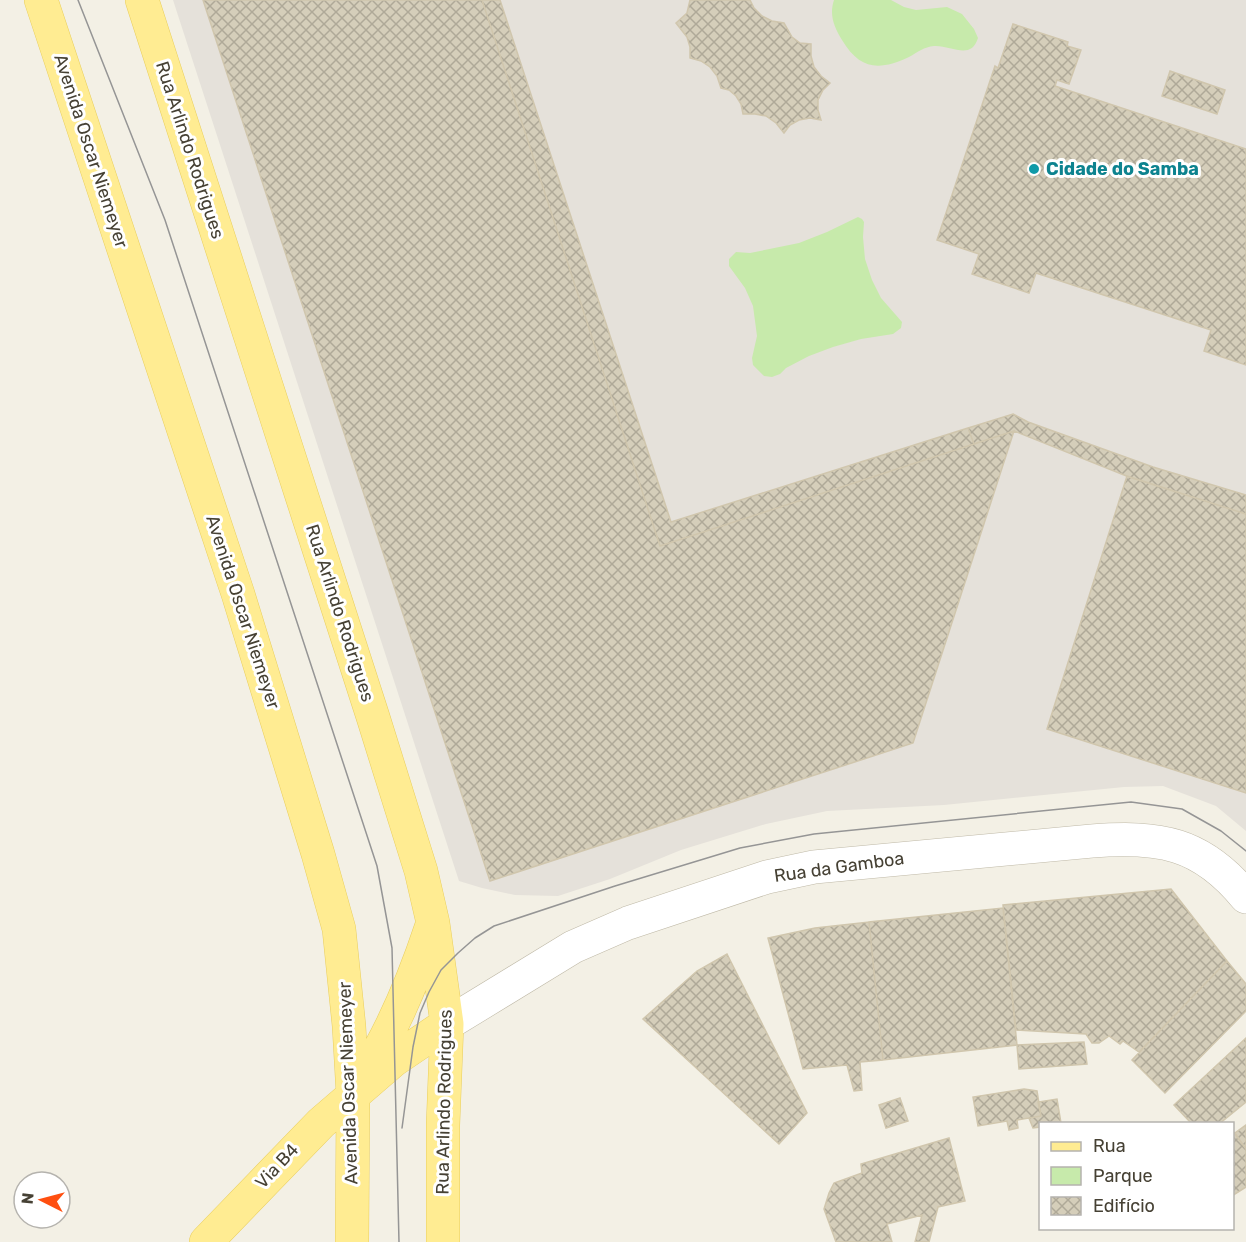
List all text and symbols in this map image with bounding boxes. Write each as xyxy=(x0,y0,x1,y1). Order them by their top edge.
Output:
street label: Avenida Oscar Niemeyer xyxy=(49,51,133,251)
street label: Rua Arlindo Rodrigues xyxy=(151,59,229,241)
place label: Cidade do Samba xyxy=(1046,158,1199,180)
marker: Cidade do Samba xyxy=(1027,162,1041,176)
street label: Avenida Oscar Niemeyer xyxy=(201,512,285,712)
street label: Rua Arlindo Rodrigues xyxy=(301,522,379,704)
street label: Rua da Gamboa xyxy=(773,847,905,887)
street label: Avenida Oscar Niemeyer xyxy=(333,981,363,1185)
street label: Rua Arlindo Rodrigues xyxy=(431,1009,457,1195)
legend xyxy=(1039,1122,1234,1230)
text: Rua xyxy=(1093,1135,1126,1157)
street label: Via B4 xyxy=(251,1139,303,1193)
text: Parque xyxy=(1093,1165,1153,1187)
north arrow xyxy=(12,1170,72,1230)
text: N xyxy=(18,1192,38,1205)
text: Edifício xyxy=(1093,1195,1155,1217)

